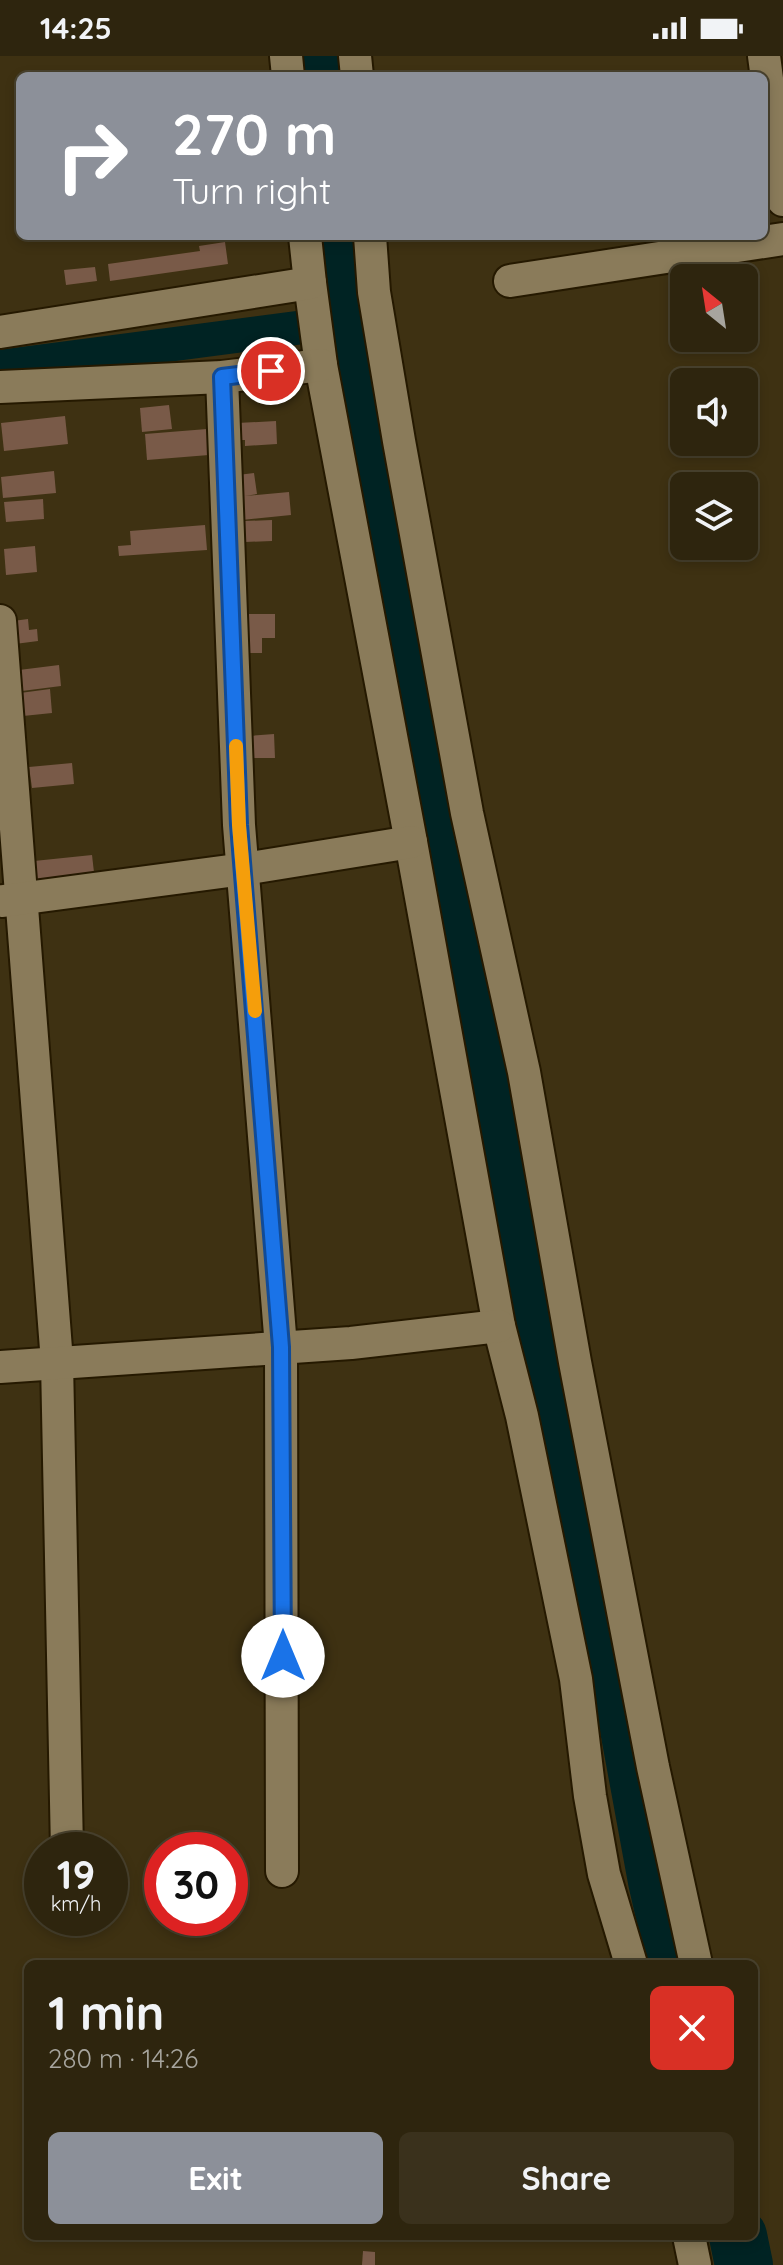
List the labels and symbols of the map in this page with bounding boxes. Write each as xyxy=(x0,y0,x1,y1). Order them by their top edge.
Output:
north arrow xyxy=(670,264,758,352)
pin xyxy=(237,337,305,405)
position arrow xyxy=(241,1614,325,1698)
speed limit sign: 30 xyxy=(144,1832,248,1936)

